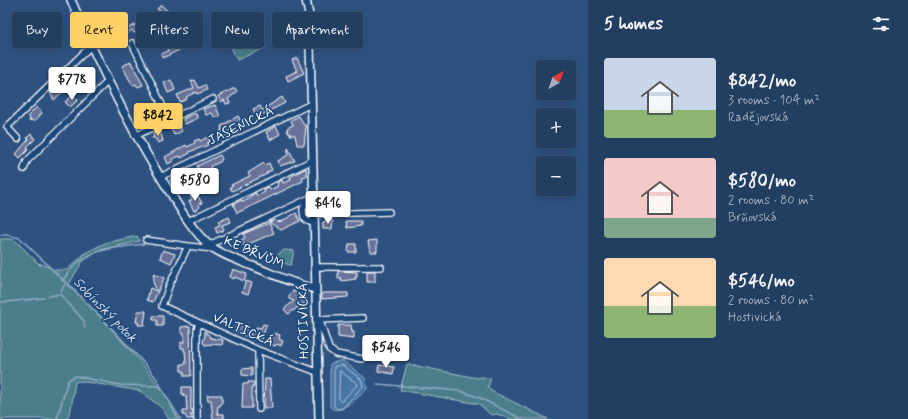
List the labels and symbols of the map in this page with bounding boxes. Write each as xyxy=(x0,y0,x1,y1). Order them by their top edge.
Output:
north arrow xyxy=(536,60,576,100)
pin: $778 xyxy=(48,67,96,101)
street label: JASENICKÁ xyxy=(205,102,277,149)
pin: $842 xyxy=(134,103,182,137)
pin: $580 xyxy=(171,168,219,202)
pin: $416 xyxy=(304,191,352,225)
street label: KE BŘVŮM xyxy=(221,232,287,273)
water label: Sobínský potok xyxy=(69,274,141,347)
street label: HOSTIVICKÁ xyxy=(294,283,313,359)
street label: VALTICKÁ xyxy=(210,308,276,351)
pin: $546 xyxy=(362,335,410,369)

